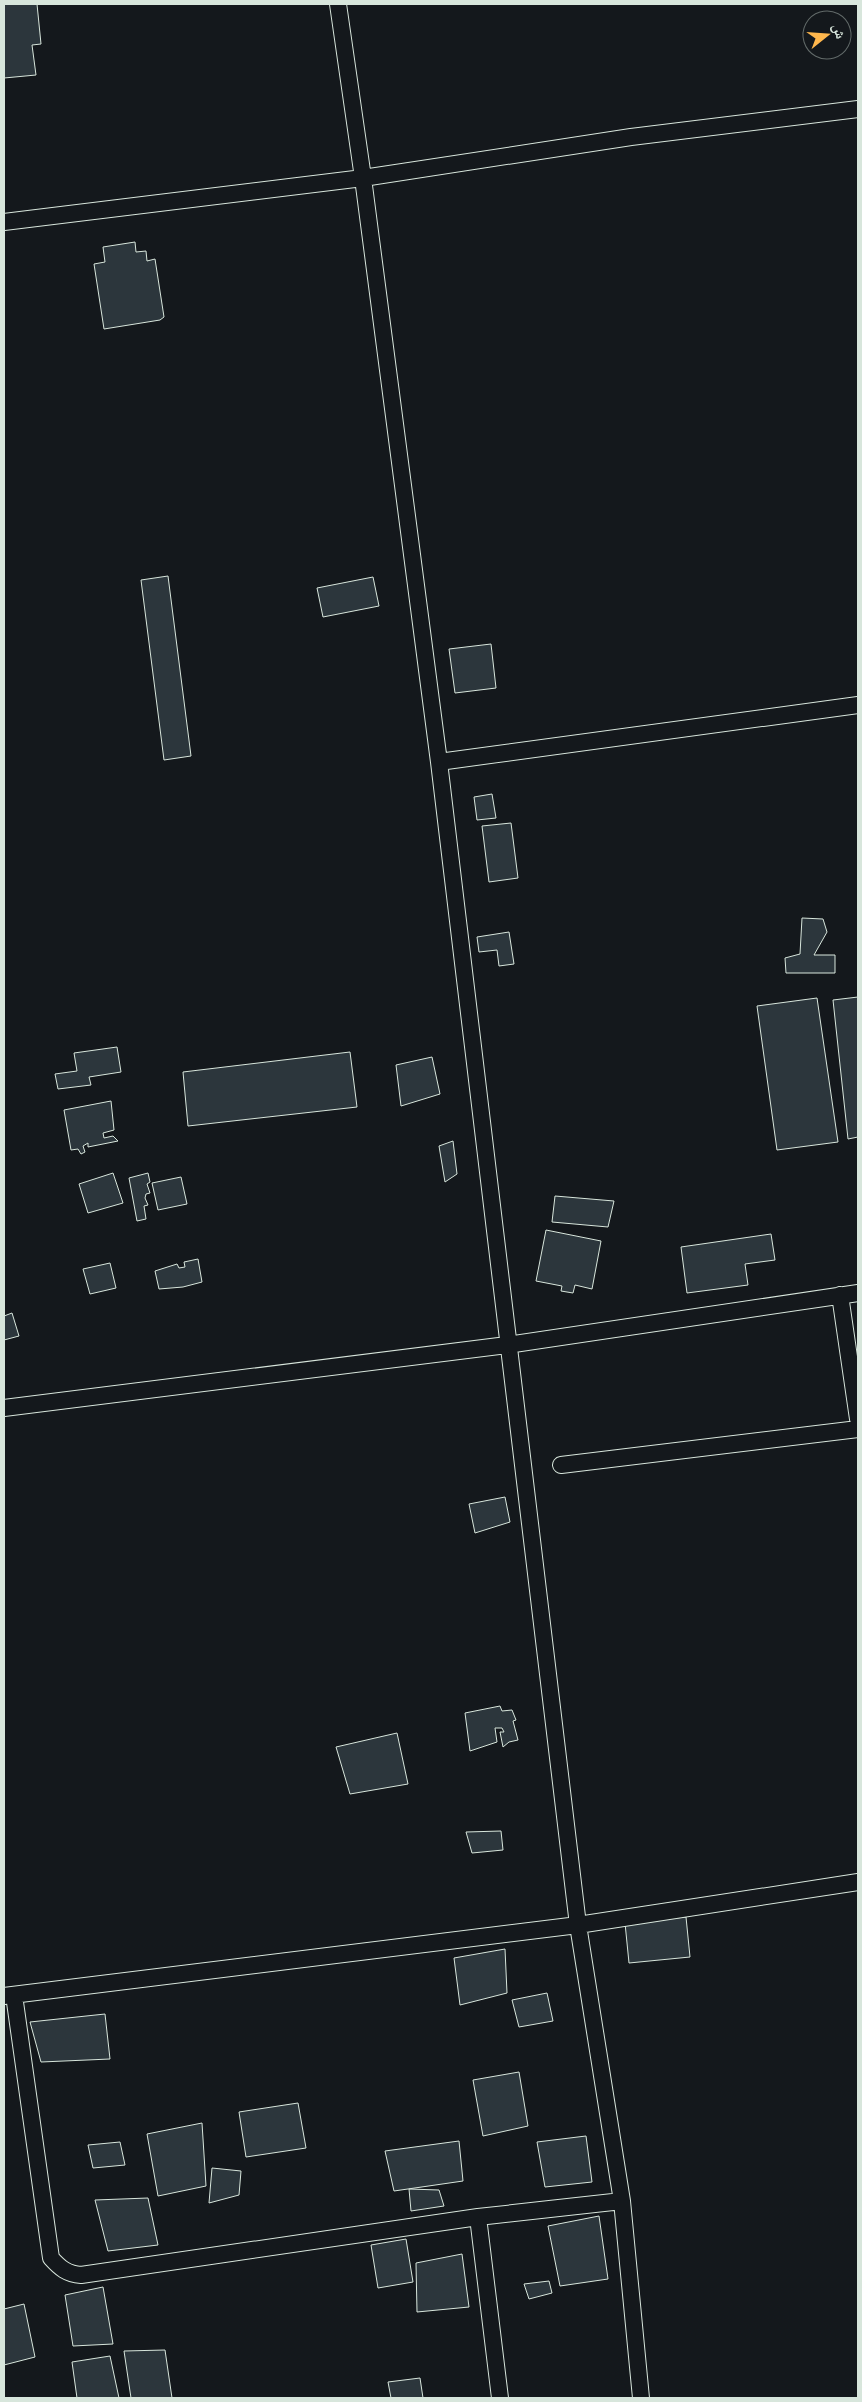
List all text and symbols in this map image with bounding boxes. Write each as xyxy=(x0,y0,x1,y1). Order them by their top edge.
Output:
north arrow xyxy=(802,10,852,60)
text: ش xyxy=(828,21,851,41)

